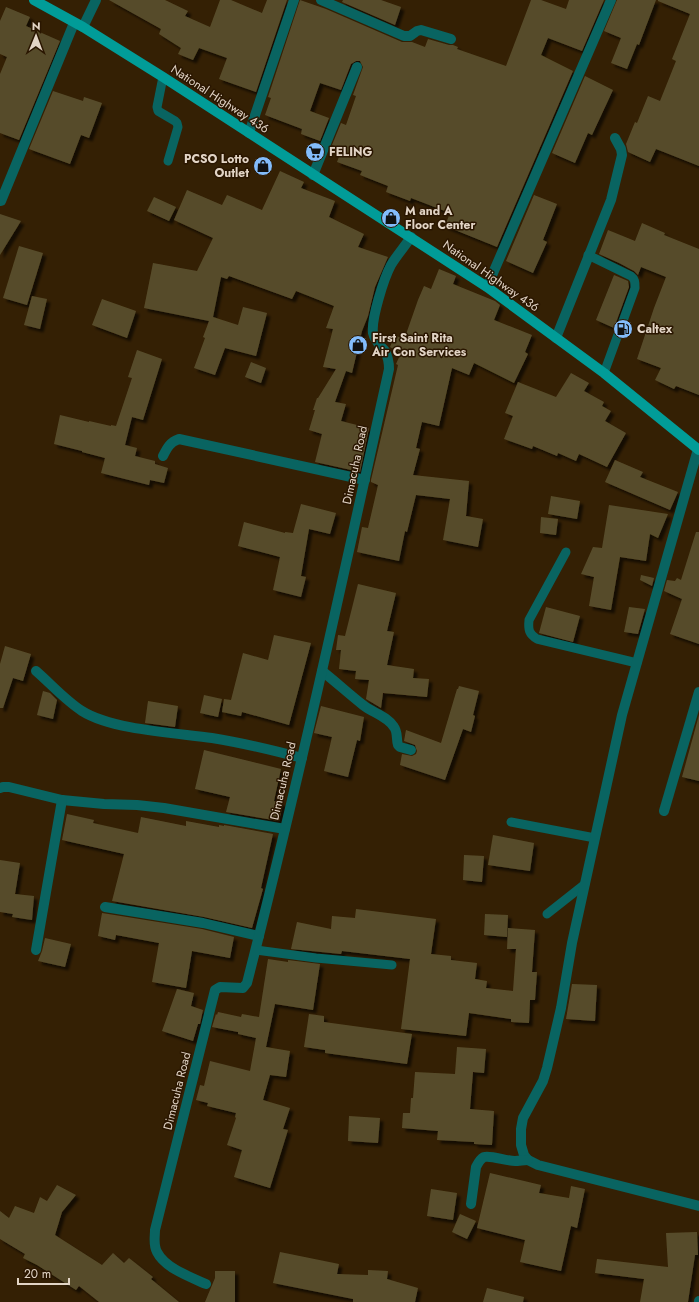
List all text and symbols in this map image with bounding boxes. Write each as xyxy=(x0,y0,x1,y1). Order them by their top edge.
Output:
north arrow xyxy=(16,16,56,56)
text: N xyxy=(32,18,41,34)
street label: National Highway 436 xyxy=(167,60,273,138)
supermarket icon: FELING xyxy=(304,141,326,163)
place label: FELING xyxy=(329,143,373,161)
place label: PCSO Lotto Outlet xyxy=(184,150,249,182)
shop icon: PCSO Lotto Outlet xyxy=(252,155,274,177)
place label: M and A Floor Center xyxy=(405,202,475,234)
shop icon: M and A Floor Center xyxy=(380,207,402,229)
street label: National Highway 436 xyxy=(439,236,543,316)
fuel station icon: Caltex xyxy=(612,318,634,340)
place label: Caltex xyxy=(637,320,673,338)
place label: First Saint Rita Air Con Services xyxy=(371,329,467,361)
shop icon: First Saint Rita Air Con Services xyxy=(347,334,369,356)
street label: Dimacuha Road xyxy=(338,424,372,506)
street label: Dimacuha Road xyxy=(265,740,301,822)
street label: Dimacuha Road xyxy=(159,1050,195,1132)
scale bar xyxy=(18,1260,69,1286)
text: 20 m xyxy=(24,1265,51,1283)

